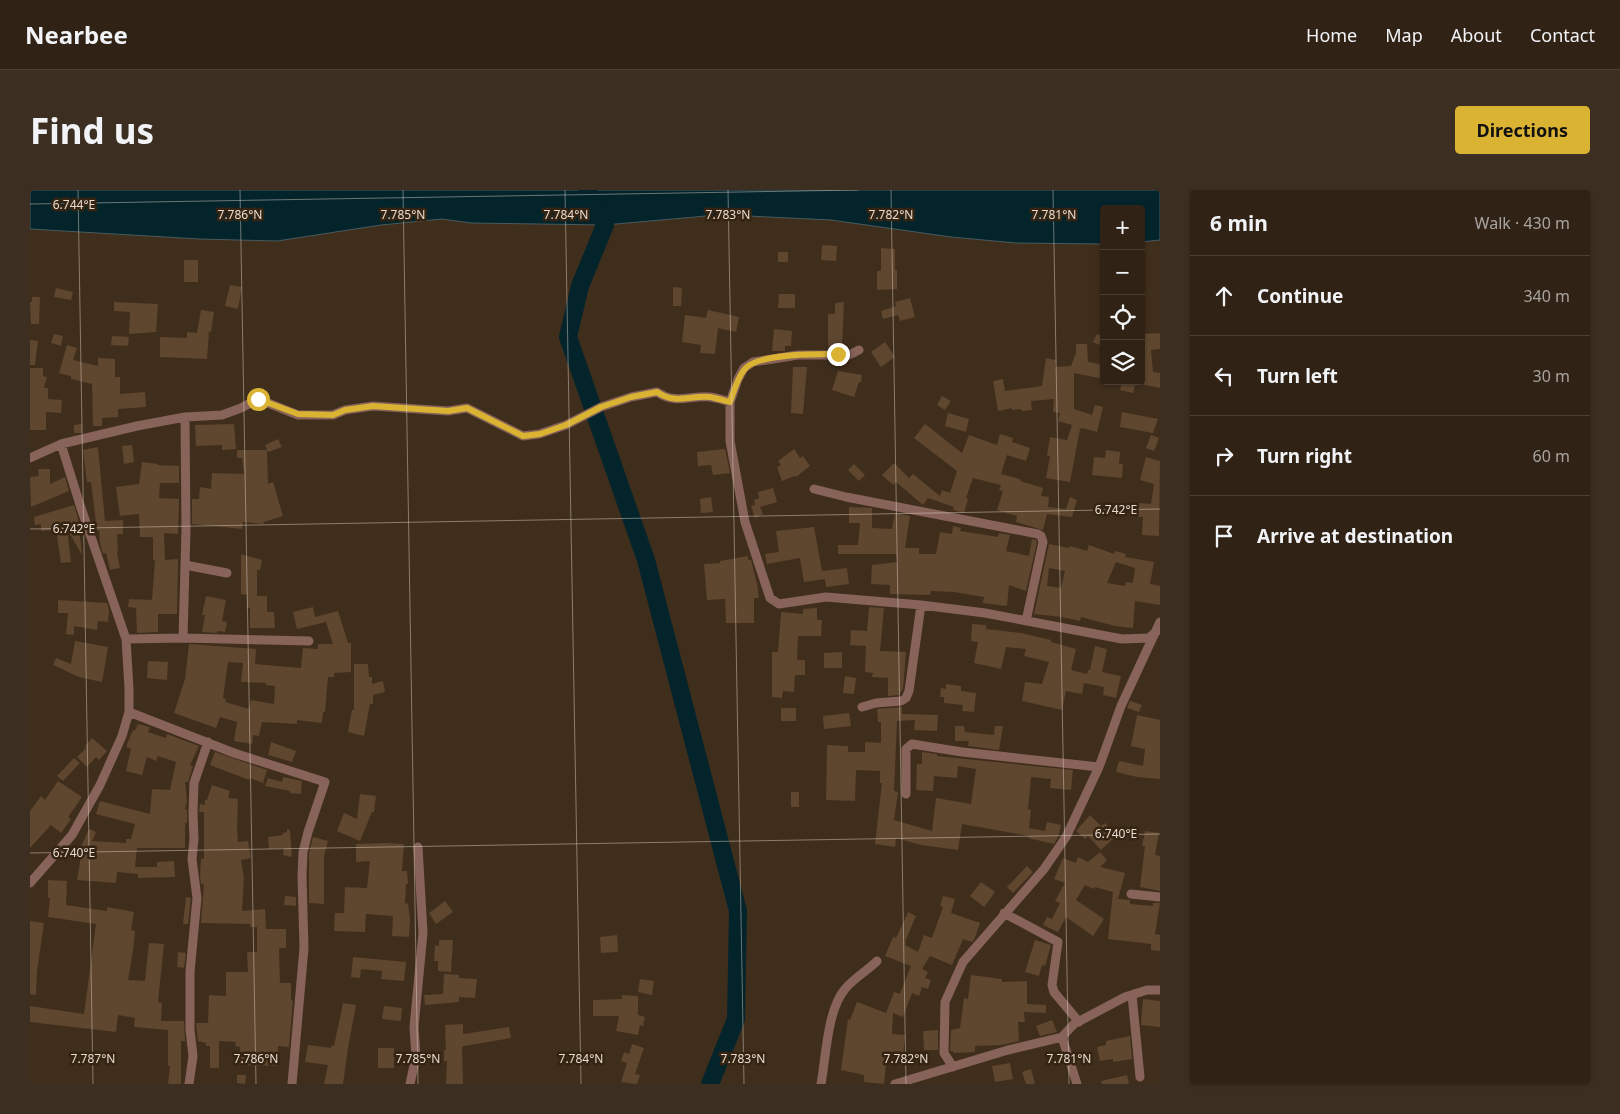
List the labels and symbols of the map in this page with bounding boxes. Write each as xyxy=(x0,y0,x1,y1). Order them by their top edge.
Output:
text: 6.744°E xyxy=(53,196,95,213)
text: 7.786°N xyxy=(218,206,262,223)
text: 7.785°N xyxy=(381,206,425,223)
text: 7.784°N xyxy=(544,206,588,223)
text: 7.783°N xyxy=(706,206,750,223)
text: 7.782°N xyxy=(869,206,913,223)
text: 7.781°N xyxy=(1032,206,1076,223)
route end xyxy=(827,343,850,366)
route start xyxy=(247,388,270,411)
text: 6.742°E xyxy=(1095,501,1137,518)
text: 6.742°E xyxy=(53,520,95,537)
text: 6.740°E xyxy=(1095,825,1137,842)
text: 6.740°E xyxy=(53,844,95,861)
text: 7.787°N xyxy=(71,1050,115,1067)
text: 7.786°N xyxy=(234,1050,278,1067)
text: 7.785°N xyxy=(396,1050,440,1067)
text: 7.784°N xyxy=(559,1050,603,1067)
text: 7.783°N xyxy=(721,1050,765,1067)
text: 7.782°N xyxy=(884,1050,928,1067)
text: 7.781°N xyxy=(1047,1050,1091,1067)

